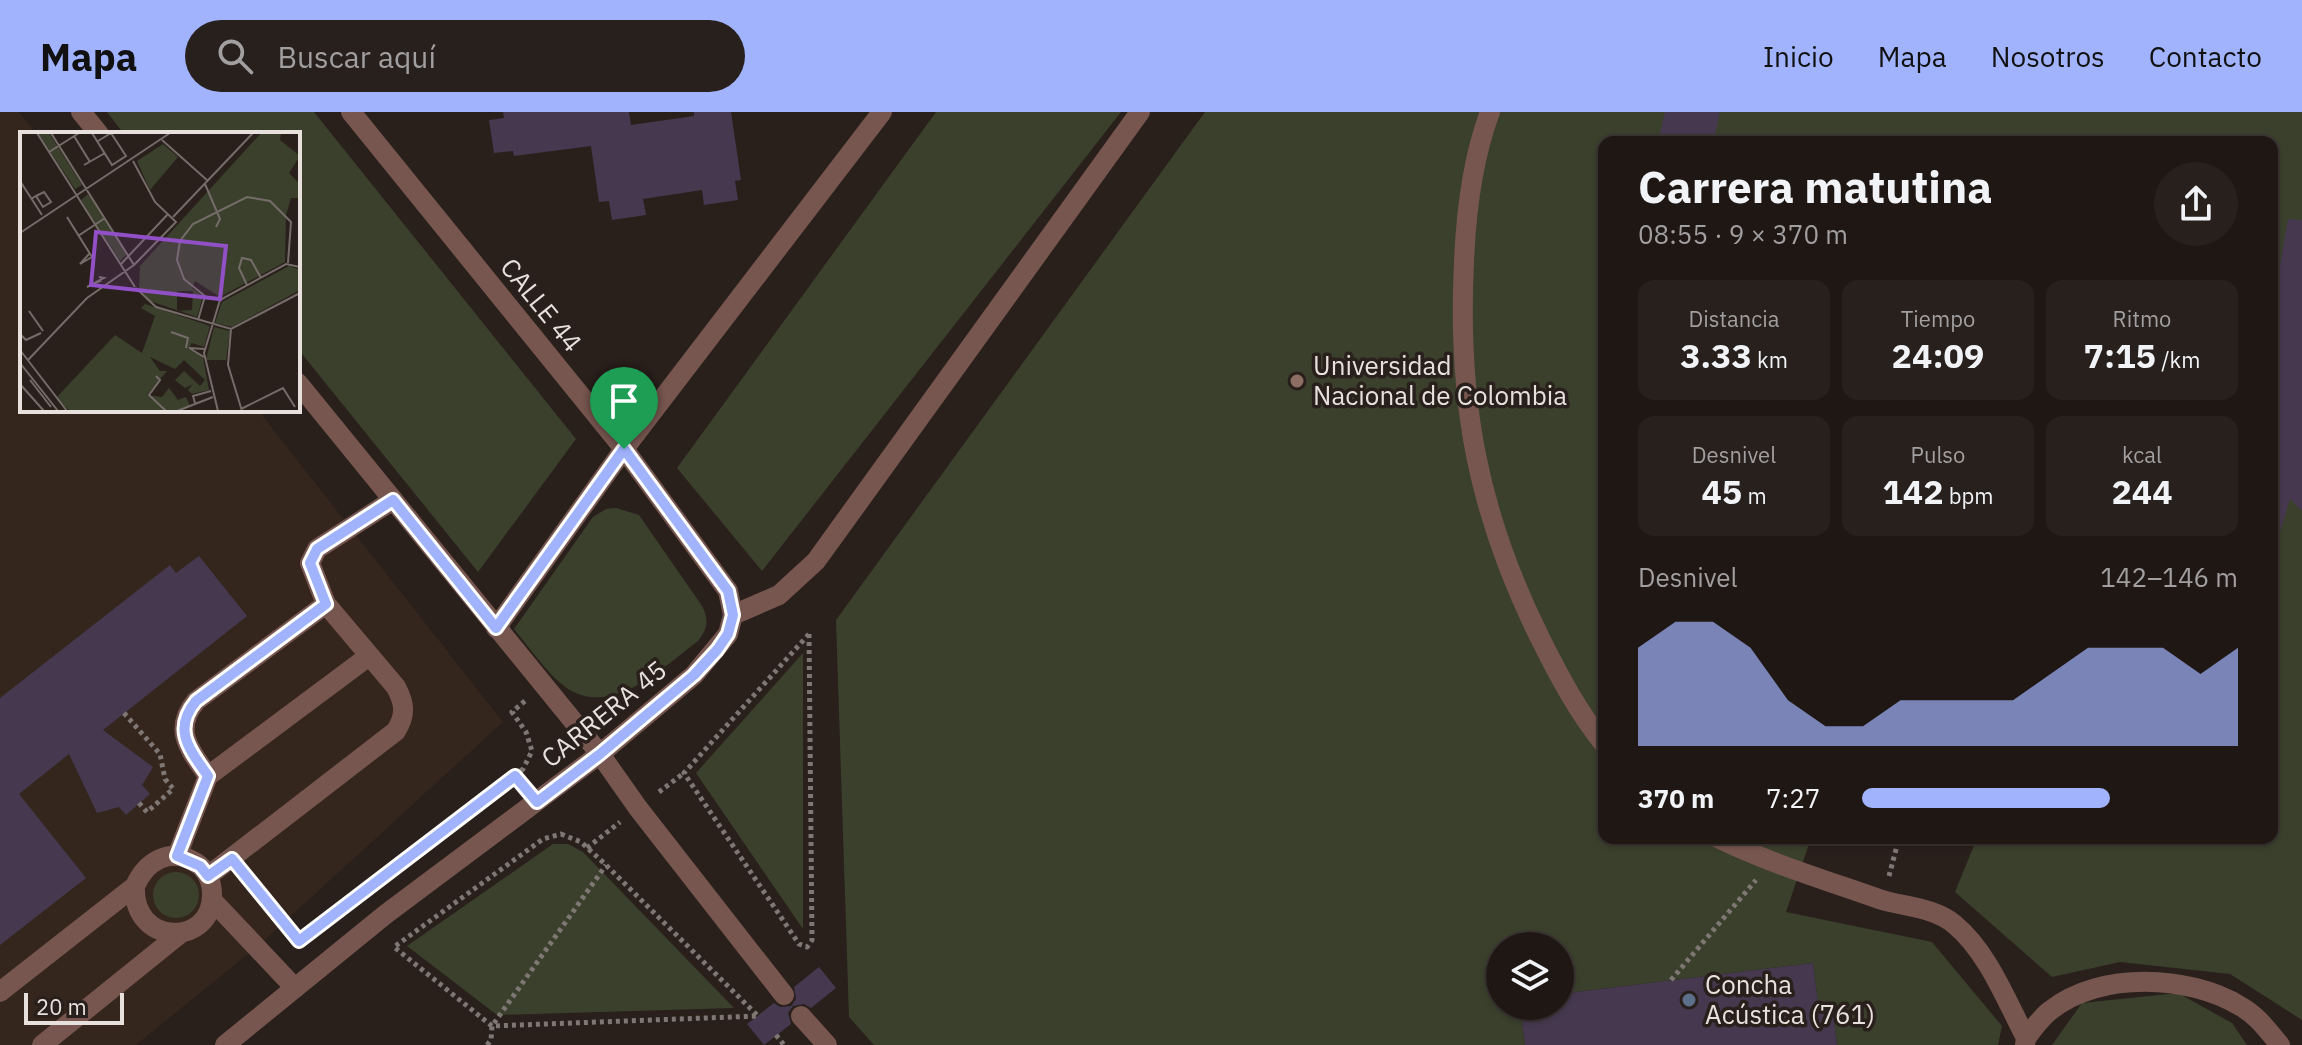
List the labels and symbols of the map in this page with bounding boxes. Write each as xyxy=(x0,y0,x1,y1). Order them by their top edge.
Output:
inset map xyxy=(20,132,300,412)
street label: CALLE 44 xyxy=(494,250,590,358)
place label: Universidad Nacional de Colombia xyxy=(1313,348,1567,412)
pin xyxy=(590,367,658,449)
marker: Universidad Nacional de Colombia xyxy=(1288,372,1306,390)
street label: CARRERA 45 xyxy=(534,652,673,774)
place label: Concha Acústica (761) xyxy=(1705,967,1875,1031)
scale bar xyxy=(24,989,124,1025)
marker: Concha Acústica (761) xyxy=(1680,991,1698,1009)

